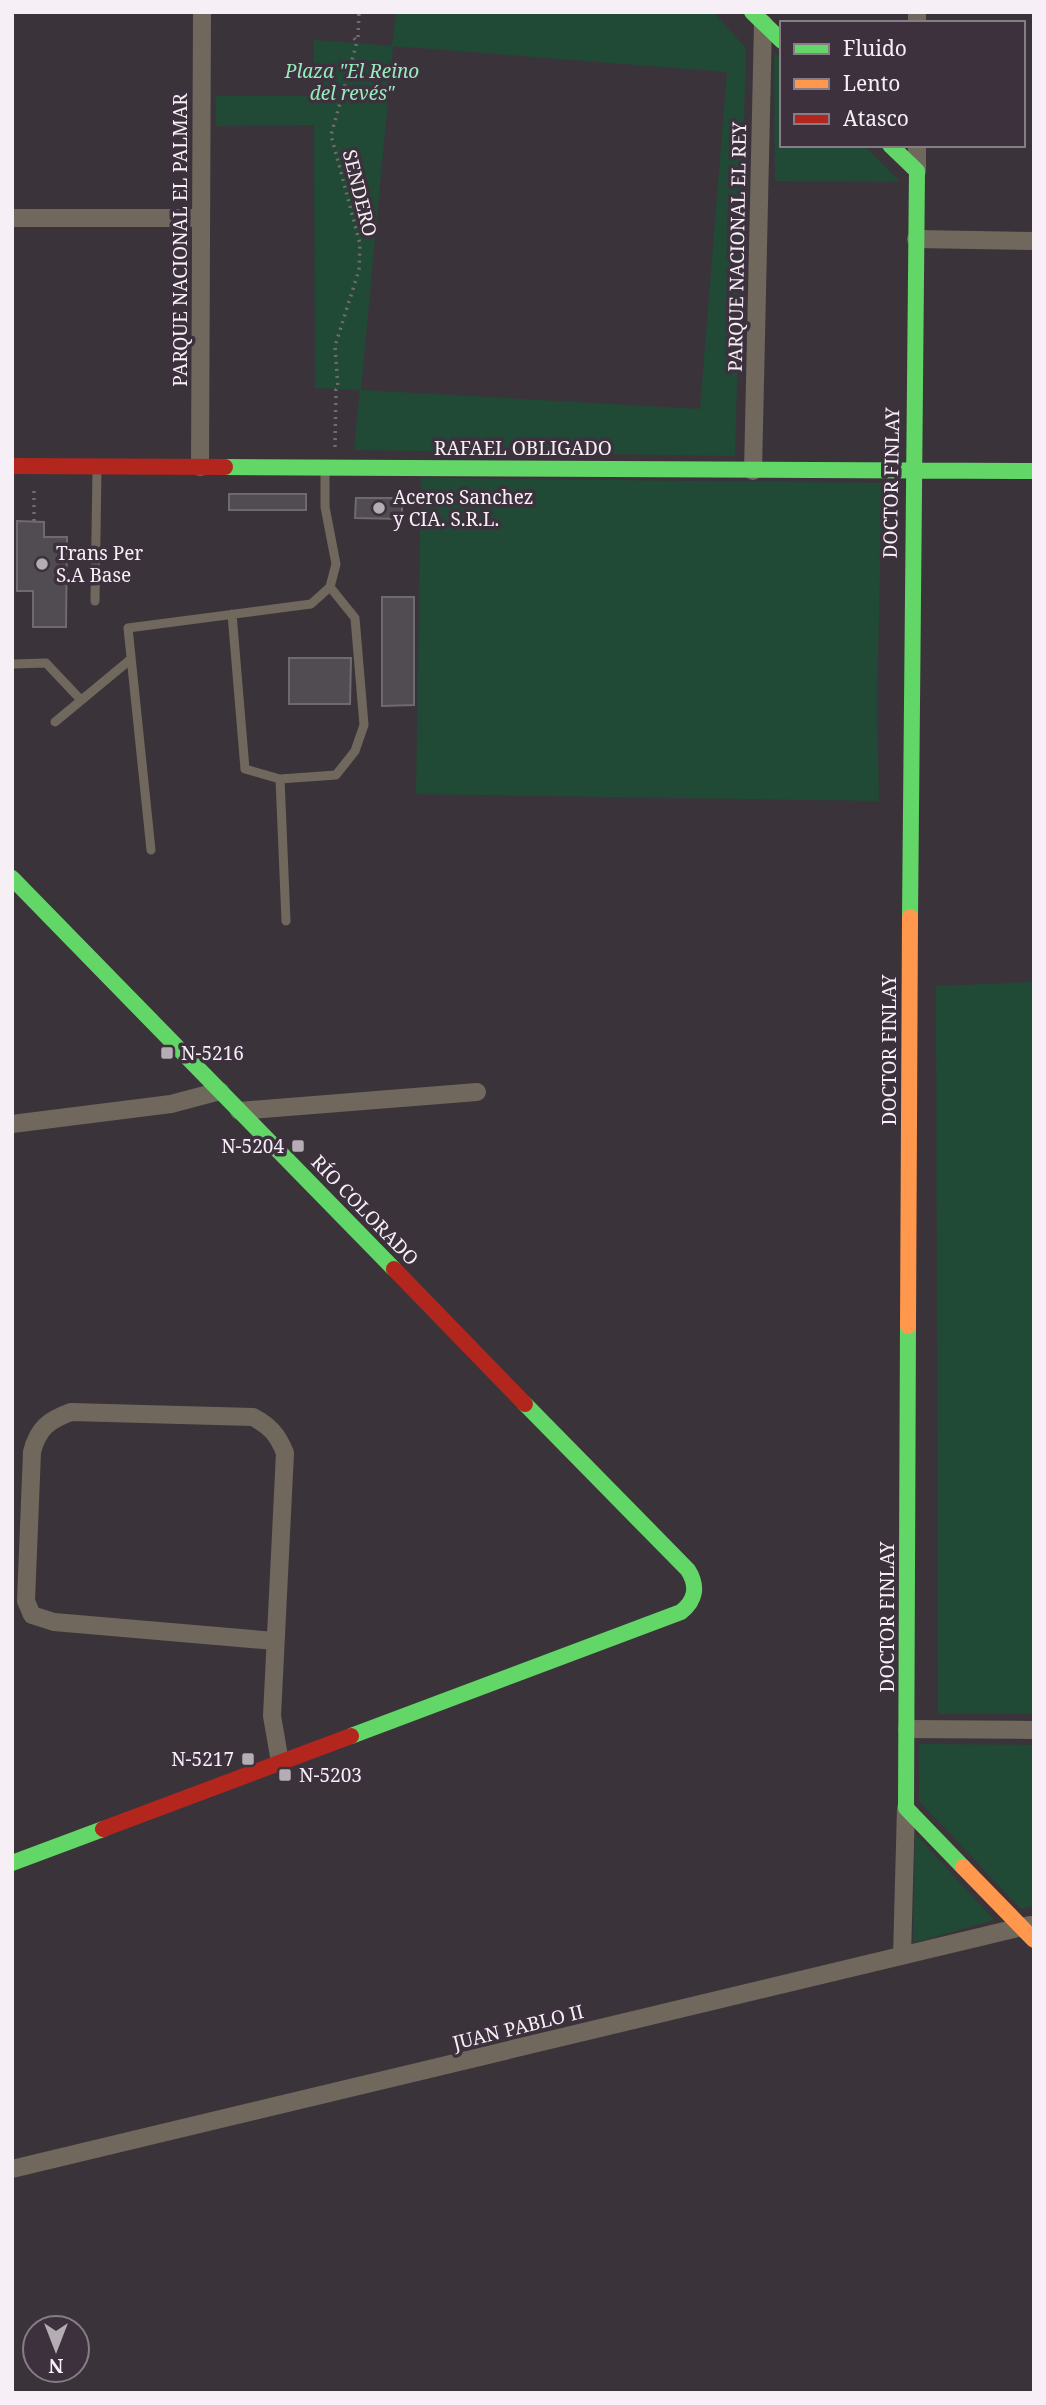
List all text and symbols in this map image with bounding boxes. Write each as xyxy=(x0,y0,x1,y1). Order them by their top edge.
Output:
legend xyxy=(780,21,1025,147)
text: Fluido xyxy=(843,34,907,62)
park label: Plaza "El Reino del revés" xyxy=(284,58,419,106)
text: Lento xyxy=(843,69,900,97)
street label: PARQUE NACIONAL EL PALMAR xyxy=(167,93,193,387)
text: Atasco xyxy=(843,104,909,132)
street label: PARQUE NACIONAL EL REY xyxy=(722,122,752,372)
street label: SENDERO xyxy=(337,147,383,239)
street label: DOCTOR FINLAY xyxy=(877,407,905,559)
street label: RAFAEL OBLIGADO xyxy=(434,435,612,461)
place label: Aceros Sanchez y CIA. S.R.L. xyxy=(393,484,534,532)
marker: Aceros Sanchez y CIA. S.R.L. xyxy=(371,500,387,516)
place label: Trans Per S.A Base xyxy=(56,540,143,588)
marker: Trans Per S.A Base xyxy=(34,556,50,572)
street label: DOCTOR FINLAY xyxy=(876,974,902,1125)
place label: N-5216 xyxy=(181,1040,244,1066)
marker: N-5216 xyxy=(159,1045,175,1061)
place label: N-5204 xyxy=(221,1133,284,1159)
marker: N-5204 xyxy=(290,1138,306,1154)
street label: RÍO COLORADO xyxy=(306,1149,424,1271)
street label: DOCTOR FINLAY xyxy=(874,1541,900,1692)
place label: N-5217 xyxy=(171,1746,234,1772)
marker: N-5217 xyxy=(240,1751,256,1767)
place label: N-5203 xyxy=(299,1762,362,1788)
marker: N-5203 xyxy=(277,1767,293,1783)
street label: JUAN PABLO II xyxy=(449,1998,586,2056)
north arrow xyxy=(21,2314,91,2384)
text: N xyxy=(48,2353,63,2379)

